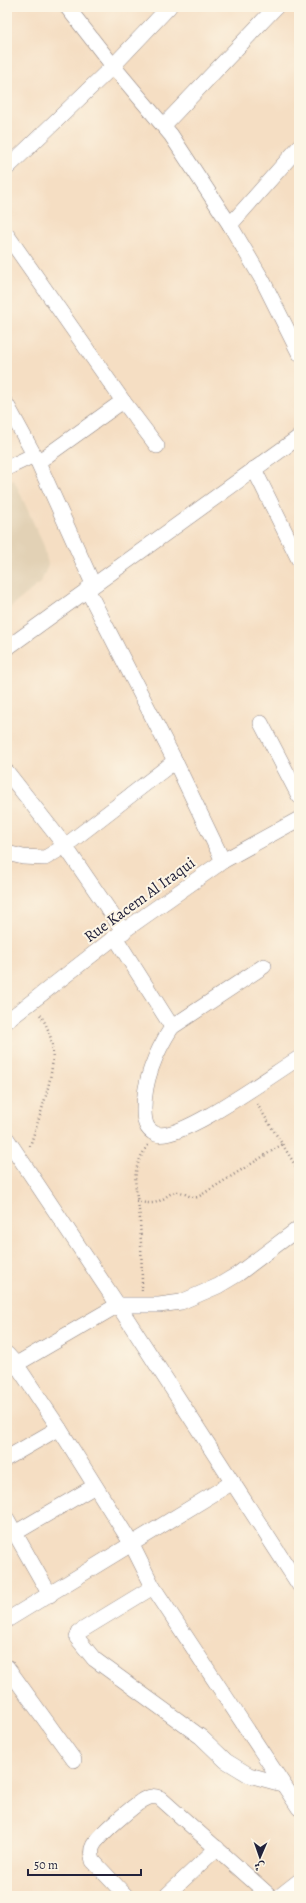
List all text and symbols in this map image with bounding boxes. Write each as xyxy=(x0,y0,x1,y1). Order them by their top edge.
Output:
street label: Rue Kacem Al Iraqui xyxy=(80,852,200,948)
north arrow xyxy=(240,1837,280,1877)
scale bar xyxy=(28,1851,141,1877)
text: 50 m xyxy=(34,1857,58,1873)
text: ش xyxy=(254,1859,265,1874)

